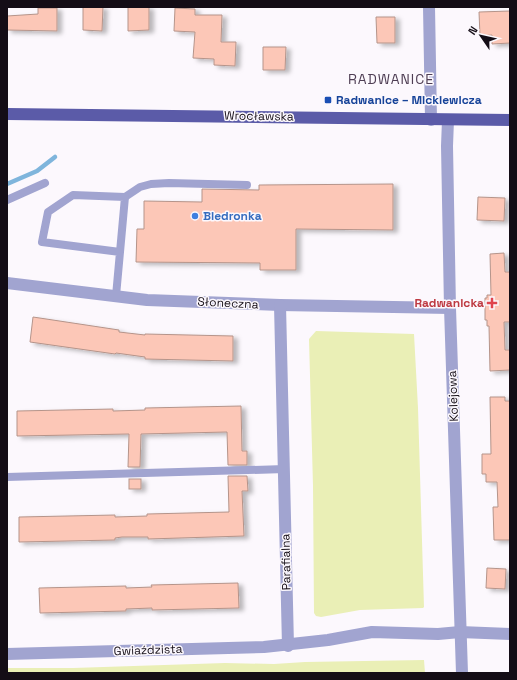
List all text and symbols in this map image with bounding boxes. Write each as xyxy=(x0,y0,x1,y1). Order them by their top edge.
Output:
north arrow xyxy=(461,16,501,56)
text: N xyxy=(465,23,481,37)
district label: RADWANICE xyxy=(348,70,434,88)
place label: Radwanice – Mickiewicza xyxy=(336,92,482,108)
marker: Radwanice – Mickiewicza xyxy=(323,95,333,105)
street label: Wrocławska xyxy=(224,107,294,125)
place label: Biedronka xyxy=(203,208,262,224)
marker: Biedronka xyxy=(190,211,200,221)
street label: Słoneczna xyxy=(197,293,259,313)
place label: Radwanicka xyxy=(414,295,484,311)
marker: Radwanicka xyxy=(487,298,497,308)
street label: Kolejowa xyxy=(444,370,462,422)
street label: Parafialna xyxy=(278,533,294,591)
street label: Gwiaździsta xyxy=(113,641,183,659)

